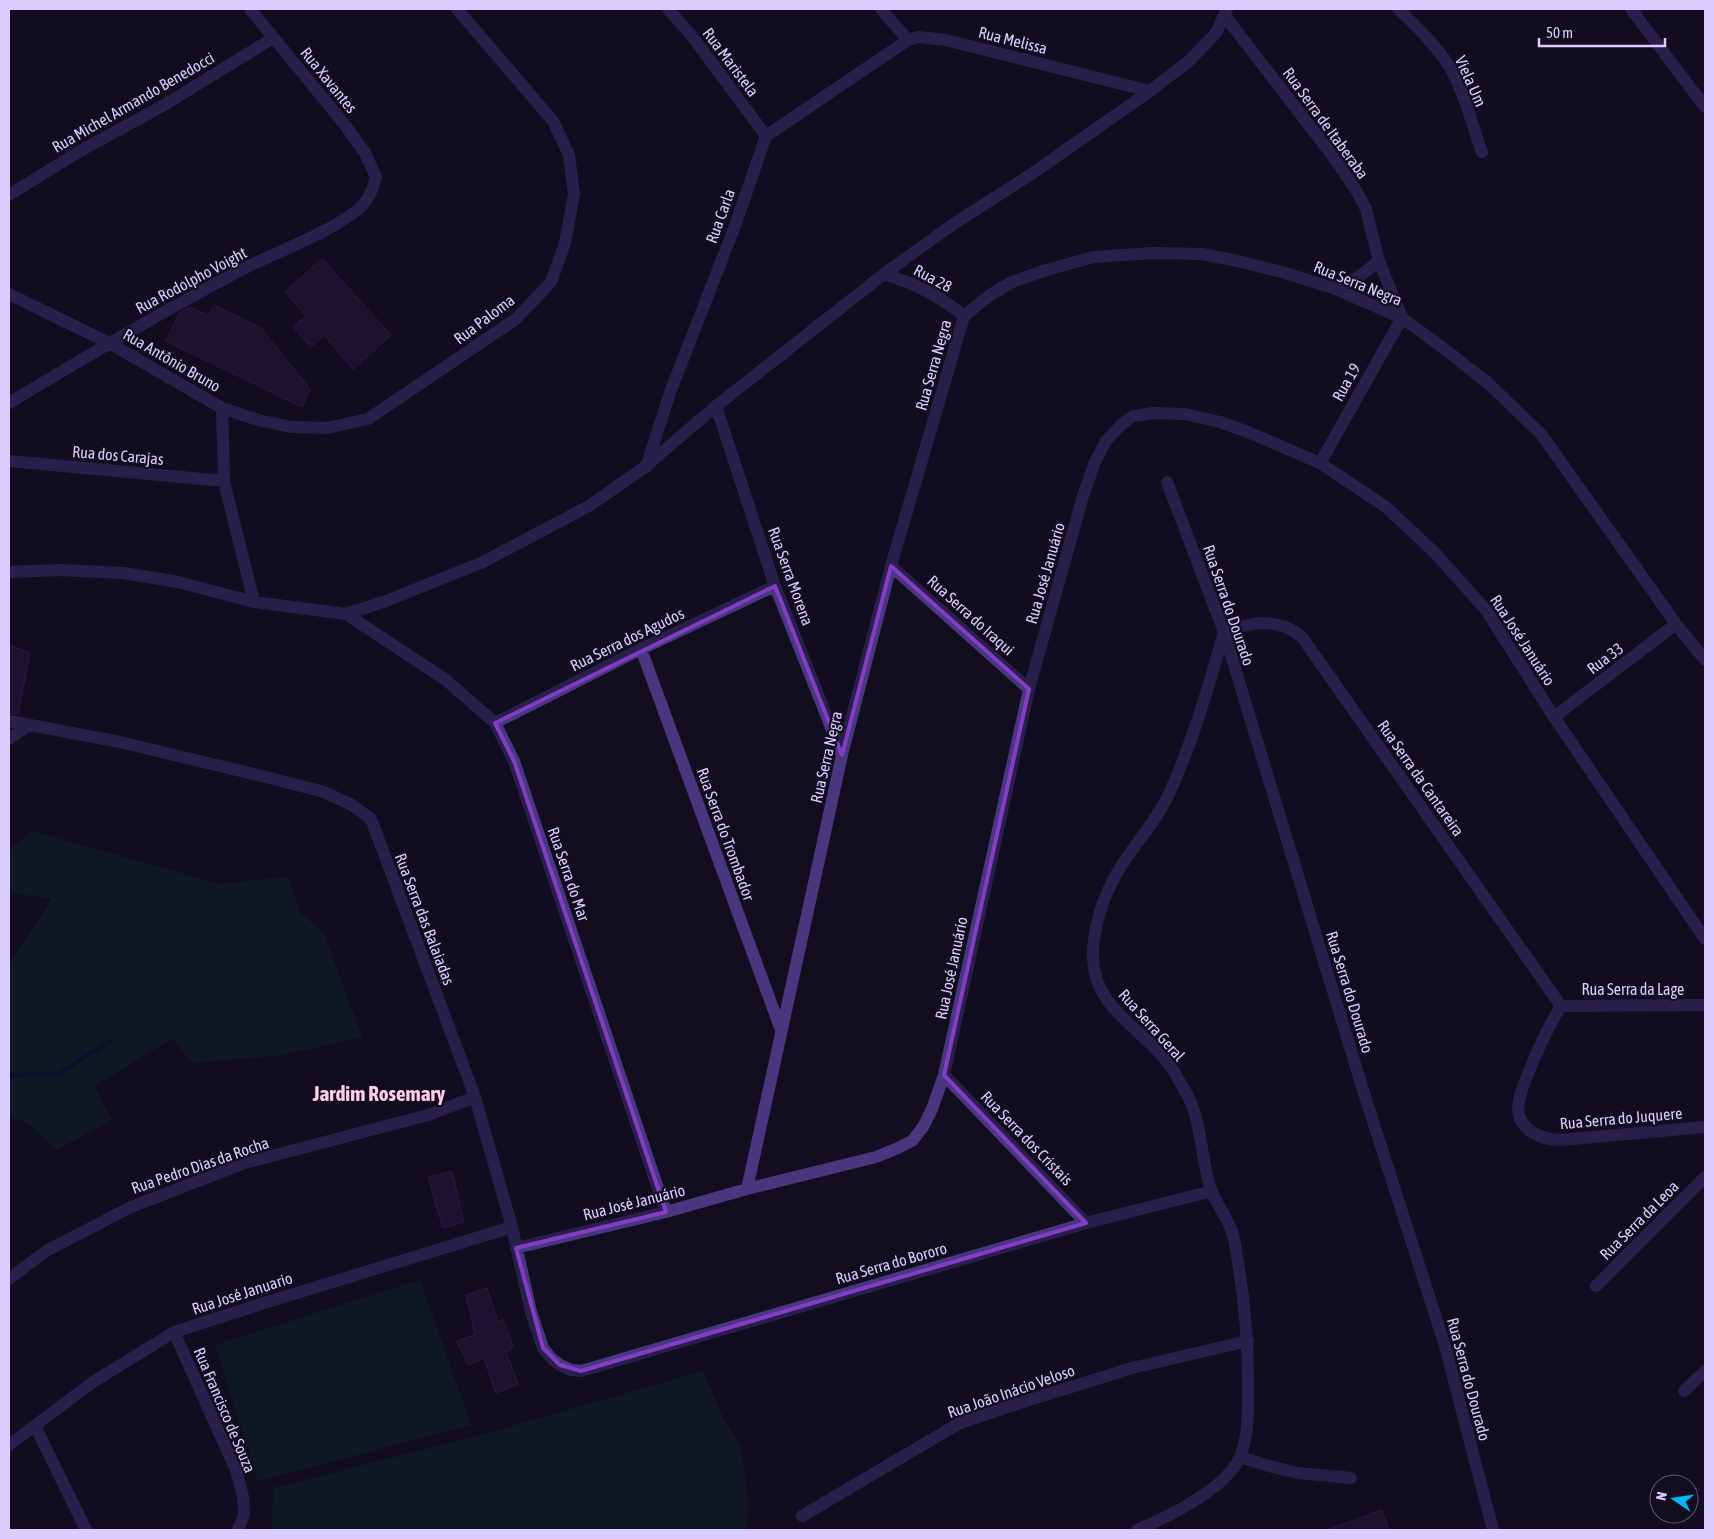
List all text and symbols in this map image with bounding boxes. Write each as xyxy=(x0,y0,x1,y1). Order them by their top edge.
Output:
scale bar xyxy=(1539,15,1665,47)
street label: Rua Melissa xyxy=(977,23,1049,57)
street label: Rua Maristela xyxy=(699,24,763,100)
text: 50 m xyxy=(1546,24,1573,41)
street label: Rua Xavantes xyxy=(297,44,361,117)
street label: Rua Michel Armando Benedocci xyxy=(49,48,217,156)
street label: Viela Um xyxy=(1452,53,1490,109)
street label: Rua Serra de Itaberaba xyxy=(1280,64,1372,182)
street label: Rua Carla xyxy=(702,186,738,246)
street label: Rua Rodolpho Voight xyxy=(132,243,250,318)
street label: Rua Serra Negra xyxy=(1311,257,1405,310)
street label: Rua 28 xyxy=(911,261,955,295)
street label: Rua Paloma xyxy=(450,290,518,348)
street label: Rua Serra Negra xyxy=(911,318,956,413)
street label: Rua Antônio Bruno xyxy=(120,325,224,395)
street label: Rua 19 xyxy=(1328,360,1364,404)
street label: Rua dos Carajas xyxy=(72,442,165,469)
street label: Rua José Januário xyxy=(1022,520,1068,626)
street label: Rua Serra Morena xyxy=(765,524,817,628)
street label: Rua Serra do Dourado xyxy=(1200,542,1258,668)
street label: Rua Serra do Iraqui xyxy=(923,571,1018,659)
street label: Rua José Januário xyxy=(1487,591,1559,689)
street label: Rua Serra dos Agudos xyxy=(567,604,688,675)
street label: Rua 33 xyxy=(1583,639,1627,677)
street label: Rua Serra Negra xyxy=(807,709,846,805)
street label: Rua Serra da Cantareira xyxy=(1374,717,1468,839)
street label: Rua Serra do Trombador xyxy=(694,765,759,903)
street label: Rua Serra do Mar xyxy=(544,825,594,924)
street label: Rua Serra das Balaiadas xyxy=(392,851,459,988)
street label: Rua José Januário xyxy=(931,915,971,1021)
street label: Rua Serra do Dourado xyxy=(1323,929,1377,1055)
street label: Rua Serra da Lage xyxy=(1582,980,1684,999)
street label: Rua Serra Geral xyxy=(1115,986,1189,1065)
district label: Jardim Rosemary xyxy=(312,1081,446,1105)
street label: Rua Serra dos Cristais xyxy=(978,1087,1077,1189)
street label: Rua Serra do Juquere xyxy=(1559,1104,1683,1133)
street label: Rua Pedro Dias da Rocha xyxy=(129,1133,271,1197)
street label: Rua Serra da Leoa xyxy=(1596,1177,1682,1263)
street label: Rua José Januário xyxy=(581,1181,687,1223)
street label: Rua Serra do Bororo xyxy=(833,1239,949,1287)
street label: Rua José Januario xyxy=(190,1268,294,1318)
street label: Rua Serra do Dourado xyxy=(1444,1316,1494,1442)
street label: Rua Francisco de Souza xyxy=(190,1345,260,1475)
street label: Rua João Inácio Veloso xyxy=(945,1361,1077,1421)
north arrow xyxy=(1649,1474,1699,1524)
text: N xyxy=(1653,1490,1670,1502)

